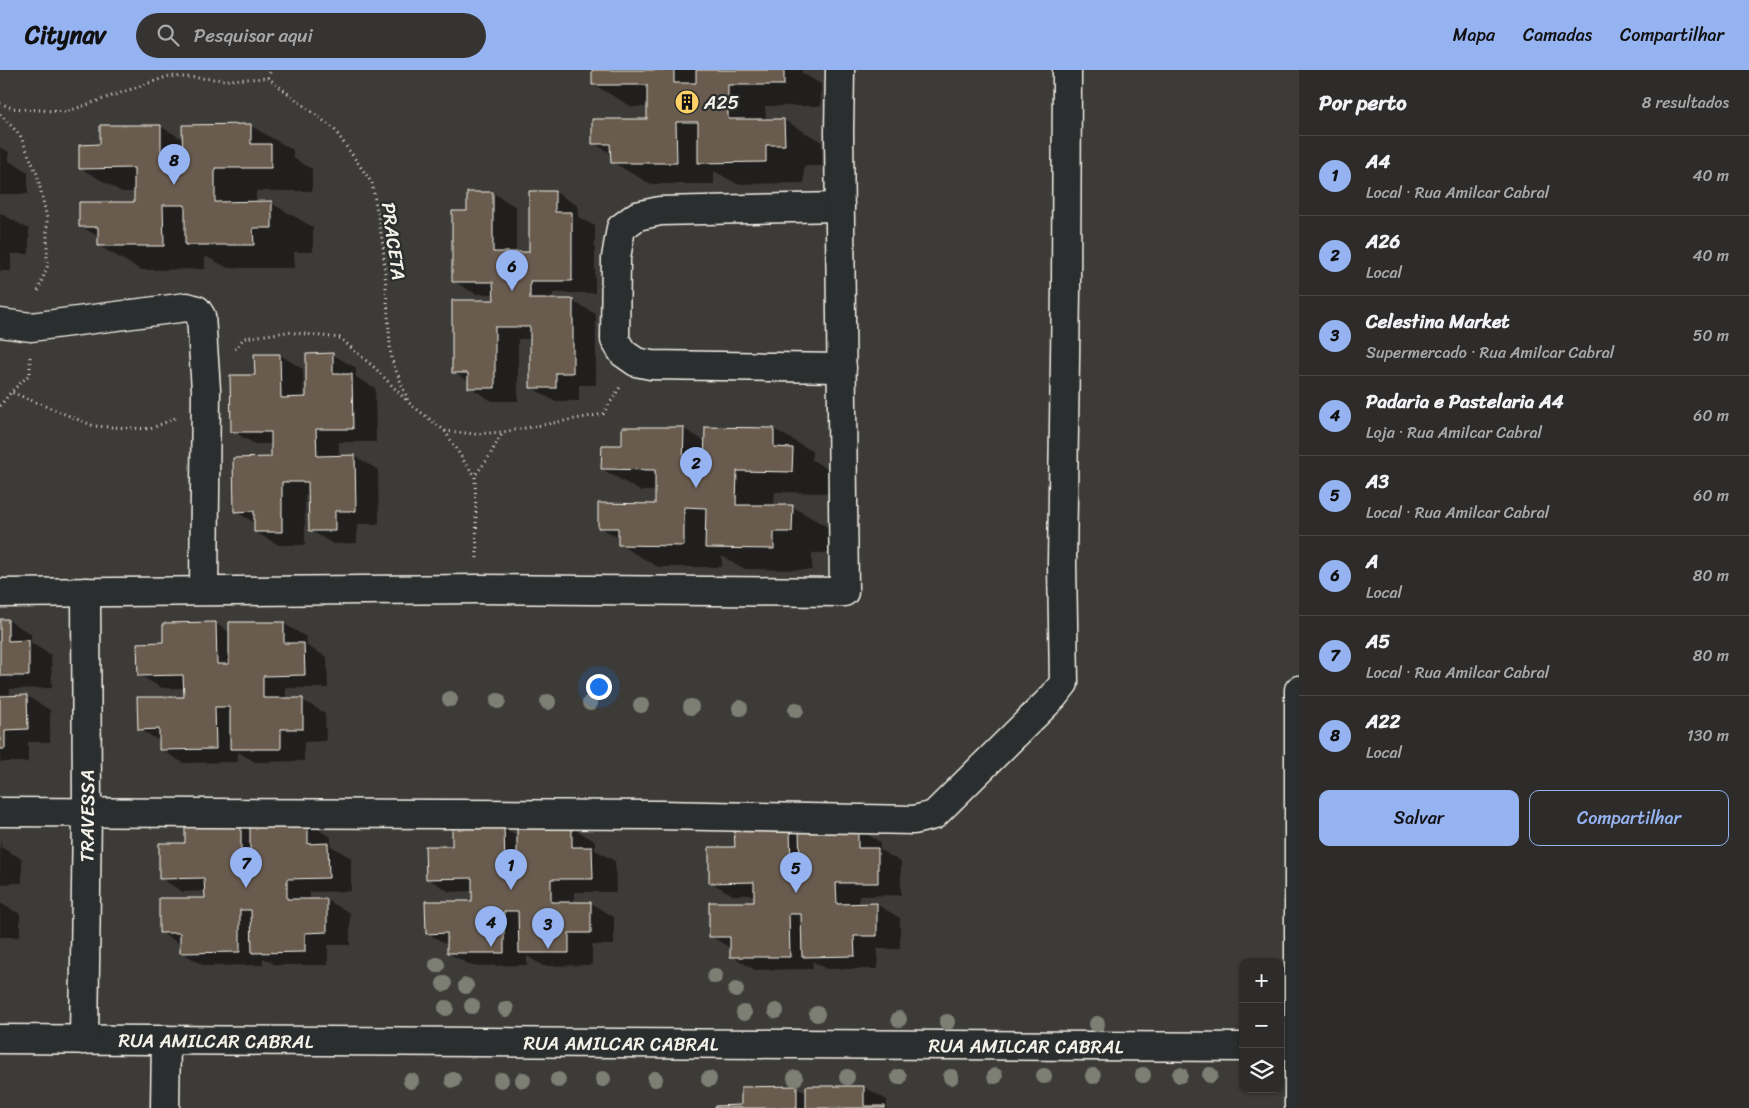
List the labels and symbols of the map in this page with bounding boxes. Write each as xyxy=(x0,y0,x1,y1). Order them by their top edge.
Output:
place label: A25 xyxy=(703,86,739,119)
building icon: A25 xyxy=(674,89,700,115)
pin: 8 xyxy=(158,144,190,185)
street label: PRACETA xyxy=(372,200,415,282)
pin: 6 xyxy=(496,250,528,291)
pin: 2 xyxy=(680,447,712,488)
your location xyxy=(586,674,612,700)
street label: TRAVESSA xyxy=(70,770,104,863)
pin: 7 xyxy=(230,847,262,888)
pin: 1 xyxy=(495,849,527,890)
pin: 5 xyxy=(780,852,812,893)
pin: 4 xyxy=(475,906,507,947)
pin: 3 xyxy=(532,908,564,949)
street label: RUA AMILCAR CABRAL xyxy=(119,1024,314,1058)
street label: RUA AMILCAR CABRAL xyxy=(524,1026,719,1061)
street label: RUA AMILCAR CABRAL xyxy=(929,1029,1124,1063)

